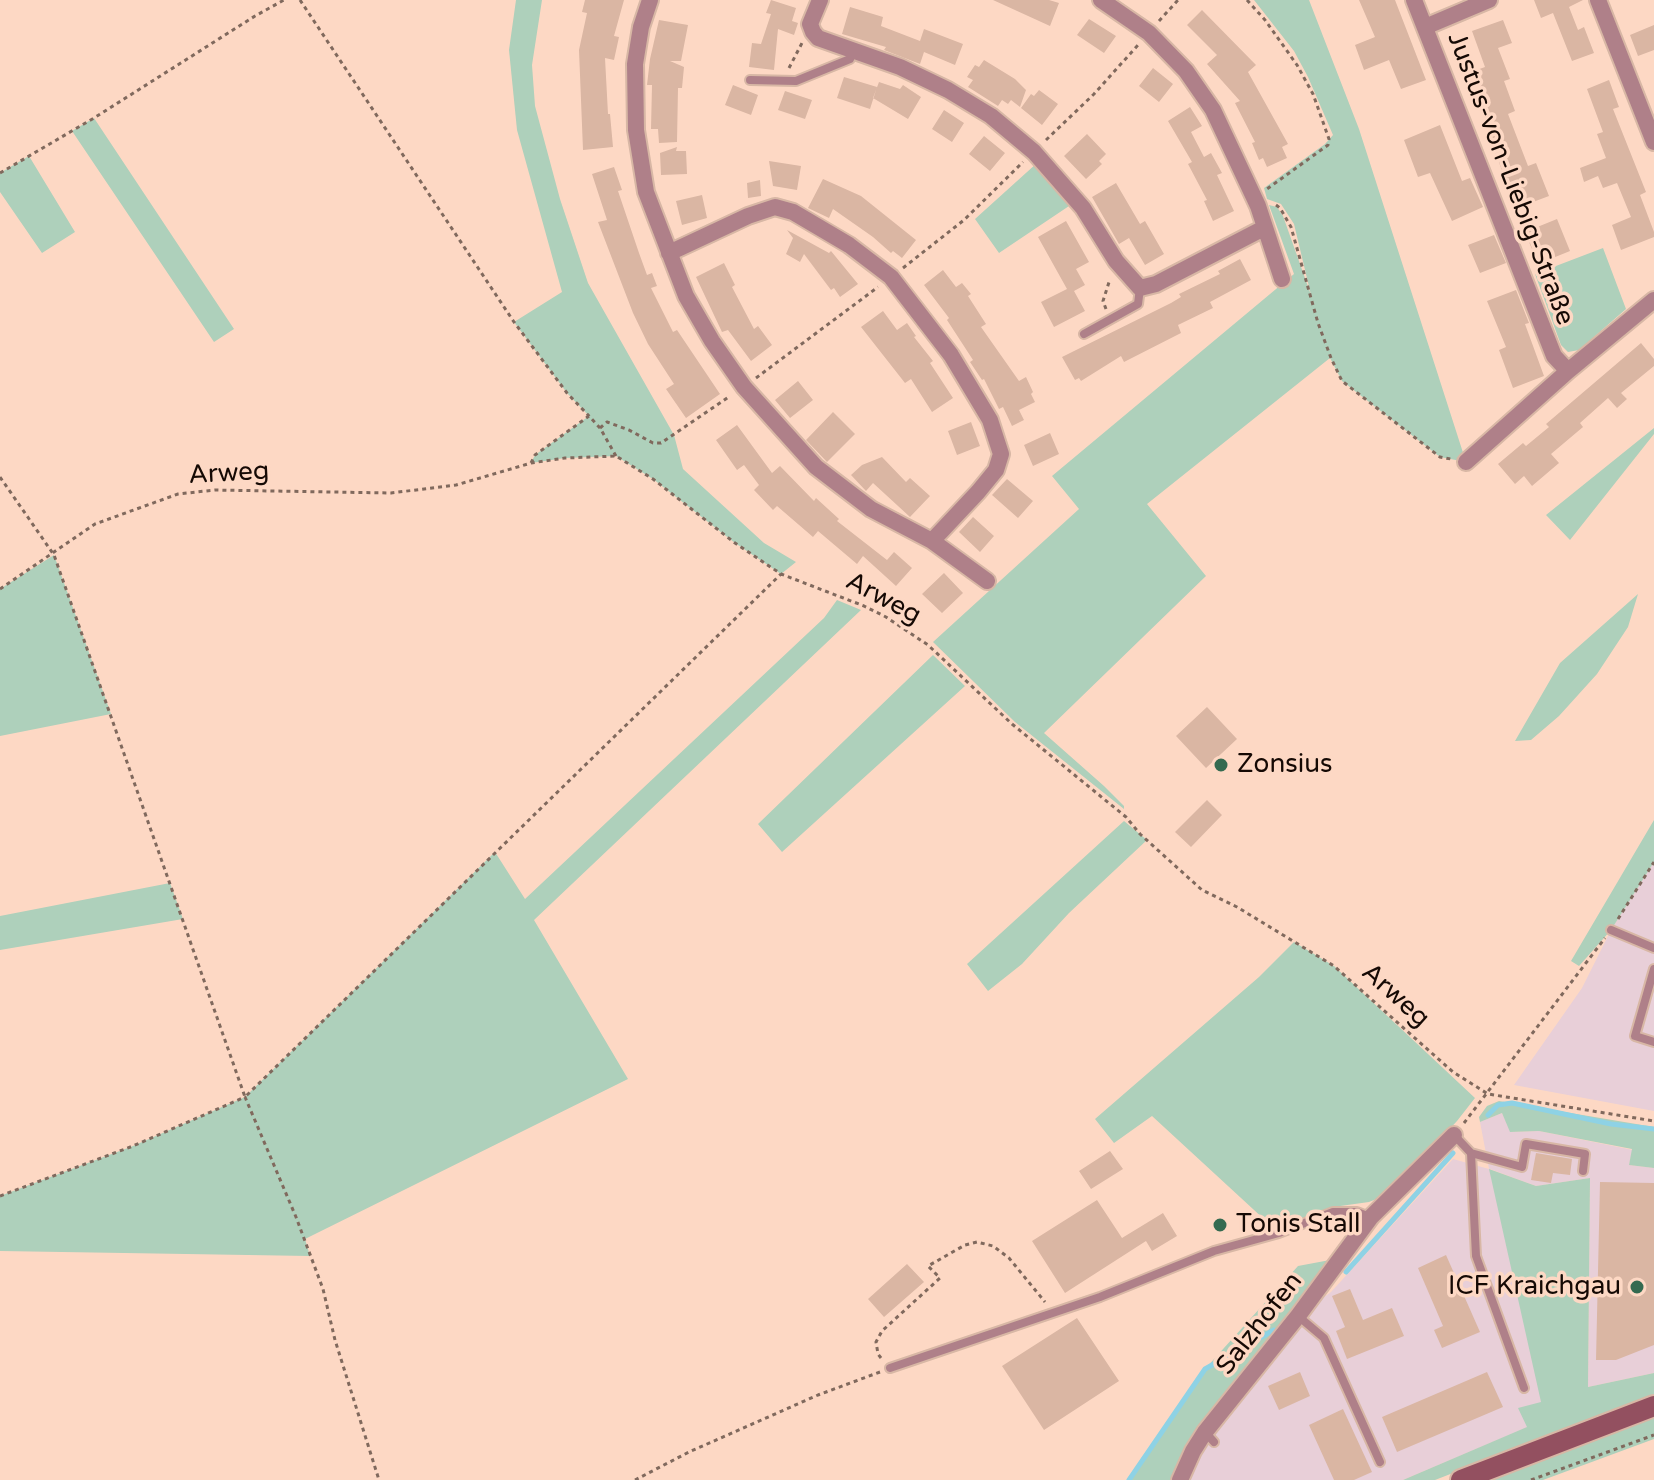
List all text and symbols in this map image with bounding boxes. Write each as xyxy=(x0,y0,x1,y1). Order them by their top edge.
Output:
street label: Justus-von-Liebig-Straße xyxy=(1440,28,1580,330)
street label: Arweg xyxy=(188,456,270,492)
street label: Arweg xyxy=(840,566,926,632)
place label: Zonsius xyxy=(1237,749,1332,781)
marker: Zonsius xyxy=(1212,756,1230,774)
street label: Arweg xyxy=(1355,957,1435,1035)
place label: Tonis Stall xyxy=(1236,1209,1360,1241)
marker: Tonis Stall xyxy=(1211,1216,1229,1234)
street label: Salzhofen xyxy=(1210,1267,1310,1381)
place label: ICF Kraichgau xyxy=(1448,1271,1621,1303)
marker: ICF Kraichgau xyxy=(1628,1278,1646,1296)

